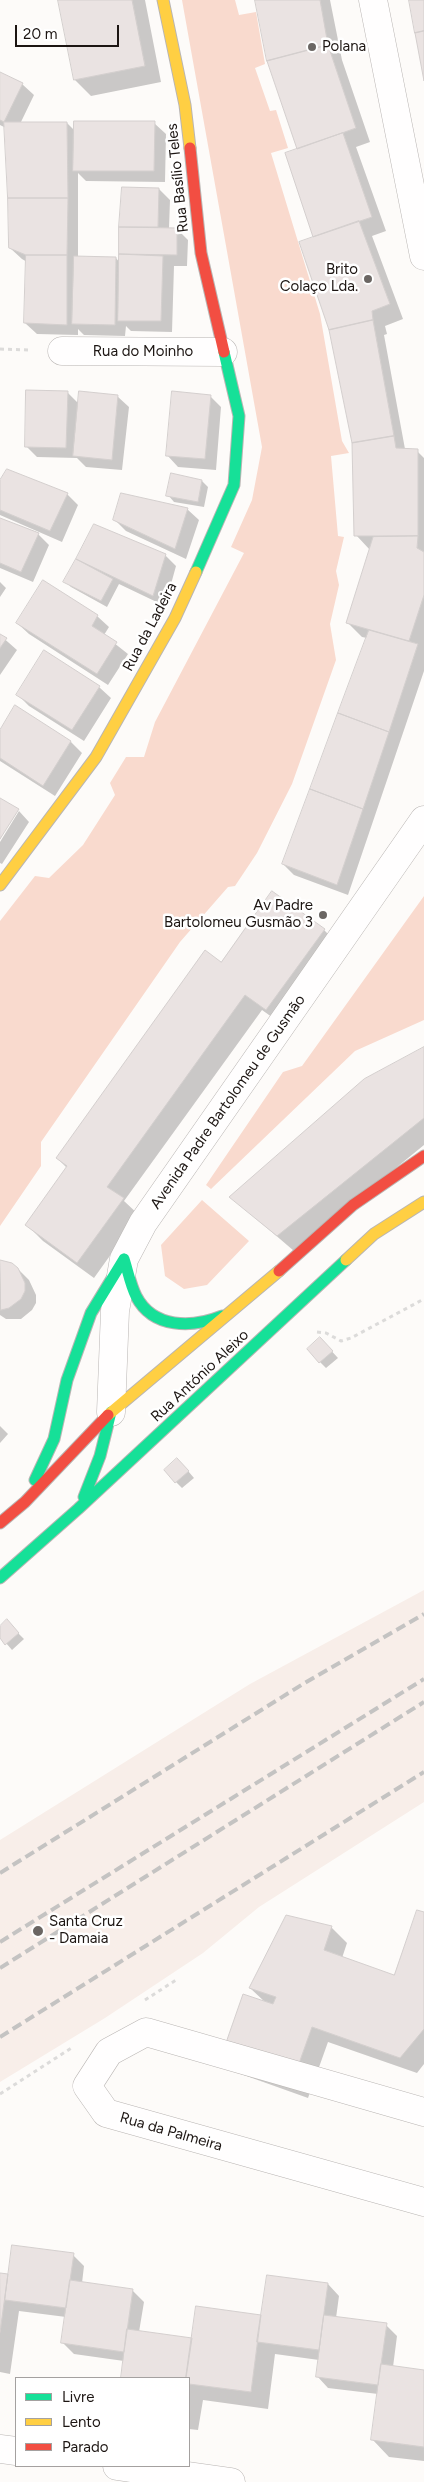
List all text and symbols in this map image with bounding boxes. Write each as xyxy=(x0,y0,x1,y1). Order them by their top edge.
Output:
scale bar xyxy=(18,15,121,47)
text: 20 m xyxy=(23,25,57,43)
place label: Polana xyxy=(322,38,366,56)
marker: Polana xyxy=(306,41,318,53)
street label: Rua Basílio Teles xyxy=(163,123,193,233)
place label: Brito Colaço Lda. xyxy=(280,261,358,296)
marker: Brito Colaço Lda. xyxy=(362,273,374,285)
street label: Rua do Moinho xyxy=(93,343,193,361)
street label: Rua da Ladeira xyxy=(119,580,181,674)
place label: Av Padre Bartolomeu Gusmão 3 xyxy=(164,897,313,932)
marker: Av Padre Bartolomeu Gusmão 3 xyxy=(317,909,329,921)
street label: Avenida Padre Bartolomeu de Gusmão xyxy=(147,991,309,1213)
street label: Rua António Aleixo xyxy=(147,1326,253,1426)
place label: Santa Cruz - Damaia xyxy=(49,1913,123,1948)
marker: Santa Cruz - Damaia xyxy=(31,1924,45,1938)
street label: Rua da Palmeira xyxy=(118,2109,224,2155)
legend xyxy=(15,2377,190,2467)
text: Livre xyxy=(62,2388,94,2406)
text: Lento xyxy=(62,2413,101,2431)
text: Parado xyxy=(62,2438,108,2456)

